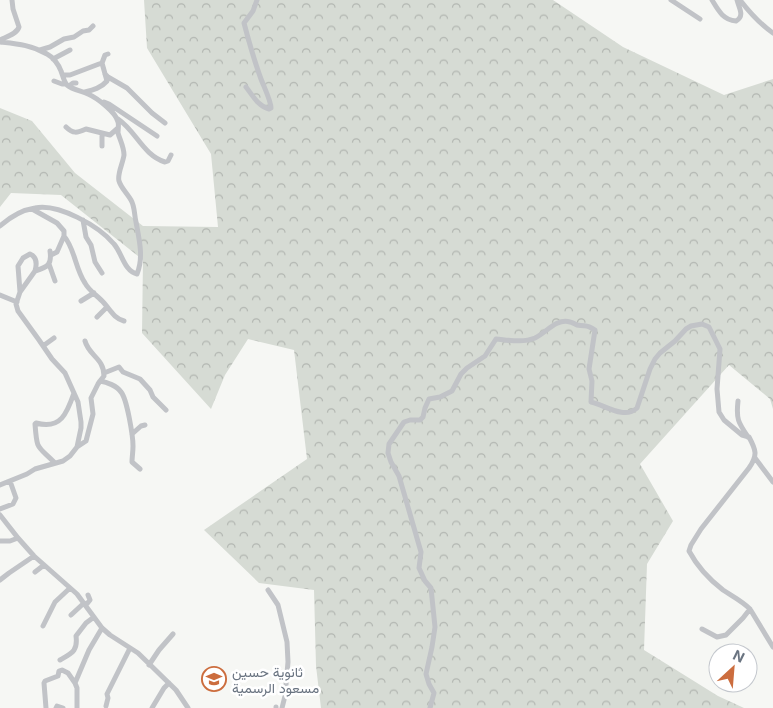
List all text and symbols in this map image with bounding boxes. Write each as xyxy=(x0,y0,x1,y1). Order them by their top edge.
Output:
north arrow xyxy=(708,643,758,693)
text: N xyxy=(730,646,747,666)
place label: ثانوية حسين مسعود الرسمية xyxy=(232,663,319,697)
school or university icon: ثانوية حسين مسعود الرسمية xyxy=(201,666,227,692)

